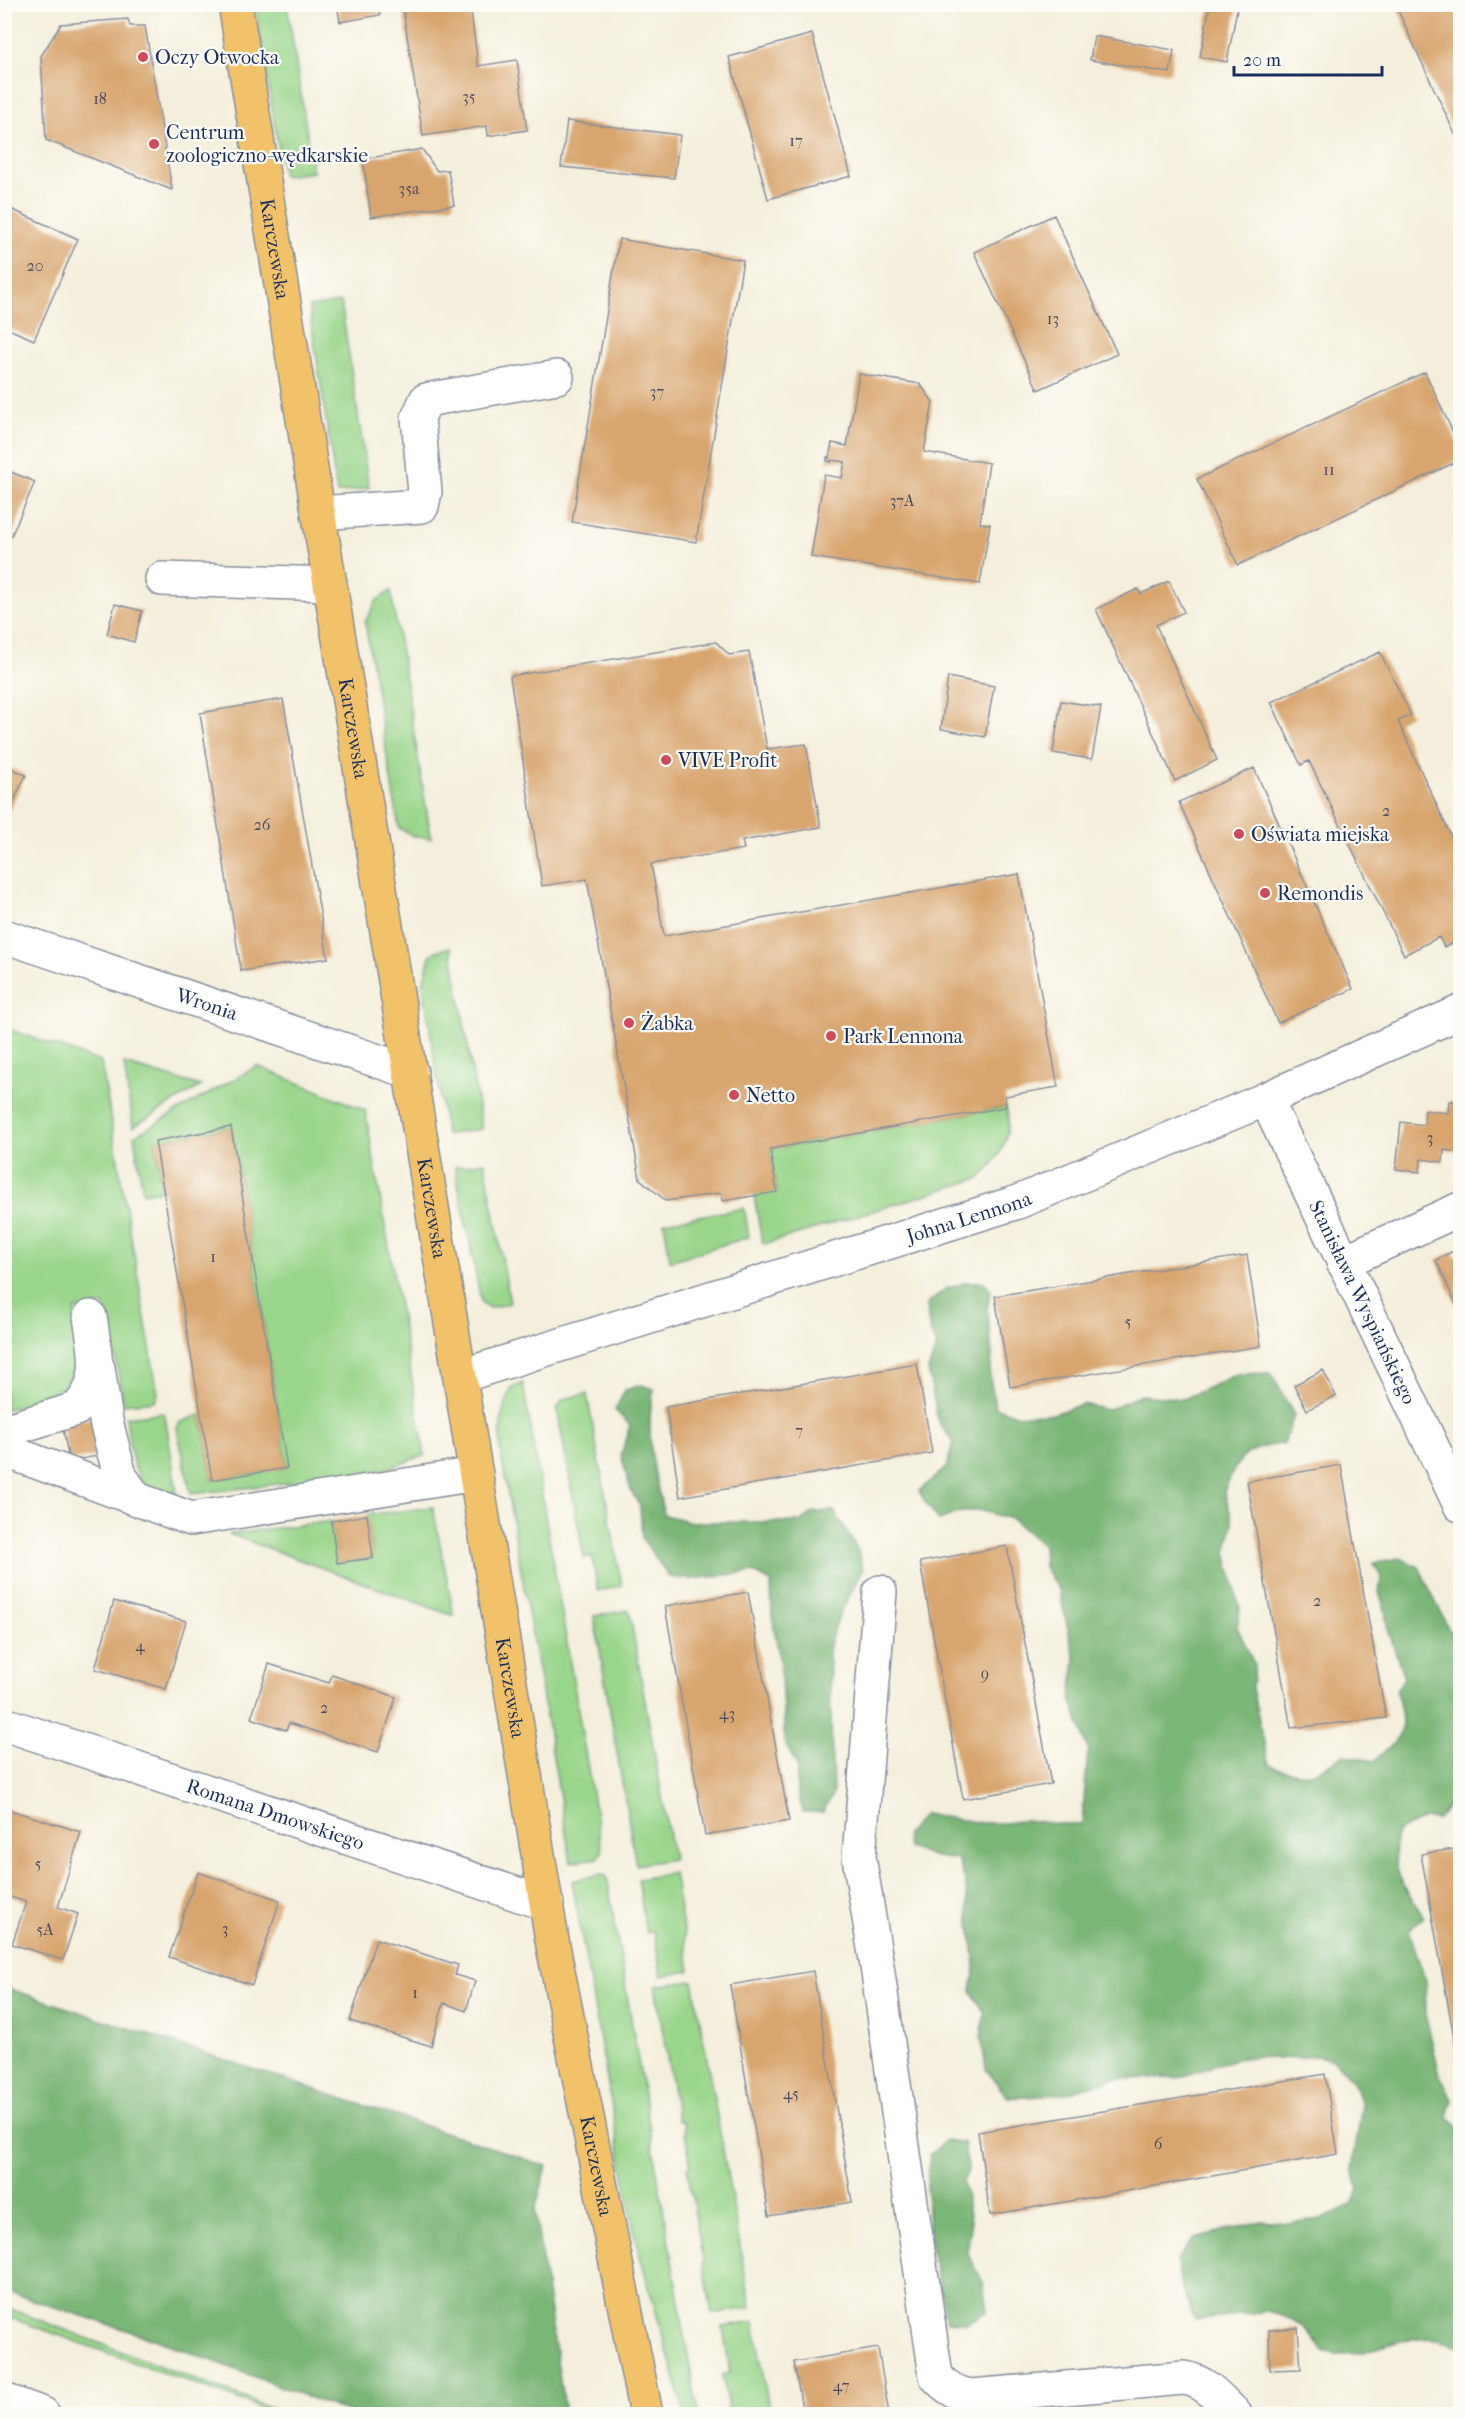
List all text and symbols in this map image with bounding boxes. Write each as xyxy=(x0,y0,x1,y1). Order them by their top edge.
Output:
scale bar xyxy=(1234,39,1382,77)
place label: Oczy Otwocka xyxy=(155,46,280,69)
marker: Oczy Otwocka xyxy=(136,50,150,64)
text: 20 m xyxy=(1243,50,1281,71)
house number: 35 xyxy=(462,87,476,106)
house number: 18 xyxy=(93,89,107,108)
place label: Centrum zoologiczno-wędkarskie xyxy=(166,121,368,167)
house number: 17 xyxy=(789,131,803,150)
marker: Centrum zoologiczno-wędkarskie xyxy=(147,137,161,151)
house number: 35a xyxy=(399,179,420,198)
street label: Karczewska xyxy=(255,197,294,302)
house number: 20 xyxy=(26,256,44,275)
house number: 13 xyxy=(1047,309,1059,328)
house number: 37 xyxy=(650,382,664,401)
house number: 11 xyxy=(1323,460,1335,479)
house number: 37A xyxy=(890,491,915,510)
street label: Karczewska xyxy=(334,676,373,781)
place label: VIVE Profit xyxy=(677,749,777,772)
marker: VIVE Profit xyxy=(659,753,673,767)
house number: 2 xyxy=(1382,801,1390,820)
house number: 26 xyxy=(254,815,271,834)
place label: Oświata miejska xyxy=(1251,823,1390,846)
marker: Oświata miejska xyxy=(1232,827,1246,841)
place label: Remondis xyxy=(1277,882,1363,905)
marker: Remondis xyxy=(1258,886,1272,900)
street label: Wronia xyxy=(172,983,241,1026)
place label: Żabka xyxy=(641,1011,694,1035)
marker: Żabka xyxy=(622,1016,636,1030)
place label: Park Lennona xyxy=(843,1025,964,1048)
marker: Park Lennona xyxy=(824,1029,838,1043)
place label: Netto xyxy=(746,1084,795,1107)
marker: Netto xyxy=(727,1088,741,1102)
house number: 3 xyxy=(1427,1128,1433,1147)
street label: Karczewska xyxy=(412,1156,451,1261)
street label: Johna Lennona xyxy=(902,1186,1036,1249)
street label: Stanisława Wyspiańskiego xyxy=(1304,1197,1421,1408)
house number: 1 xyxy=(210,1247,216,1266)
house number: 5 xyxy=(1125,1312,1132,1331)
house number: 7 xyxy=(795,1421,803,1440)
house number: 2 xyxy=(1313,1591,1321,1610)
house number: 4 xyxy=(135,1636,145,1655)
street label: Karczewska xyxy=(491,1636,530,1740)
house number: 9 xyxy=(981,1664,989,1683)
house number: 2 xyxy=(320,1698,328,1717)
house number: 43 xyxy=(719,1704,735,1723)
street label: Romana Dmowskiego xyxy=(183,1774,367,1855)
house number: 5 xyxy=(35,1854,42,1873)
house number: 3 xyxy=(222,1919,228,1938)
house number: 5A xyxy=(36,1920,54,1939)
house number: 1 xyxy=(412,1983,418,2002)
house number: 45 xyxy=(783,2084,799,2103)
street label: Karczewska xyxy=(575,2114,618,2219)
house number: 6 xyxy=(1154,2134,1163,2153)
house number: 47 xyxy=(833,2376,850,2395)

